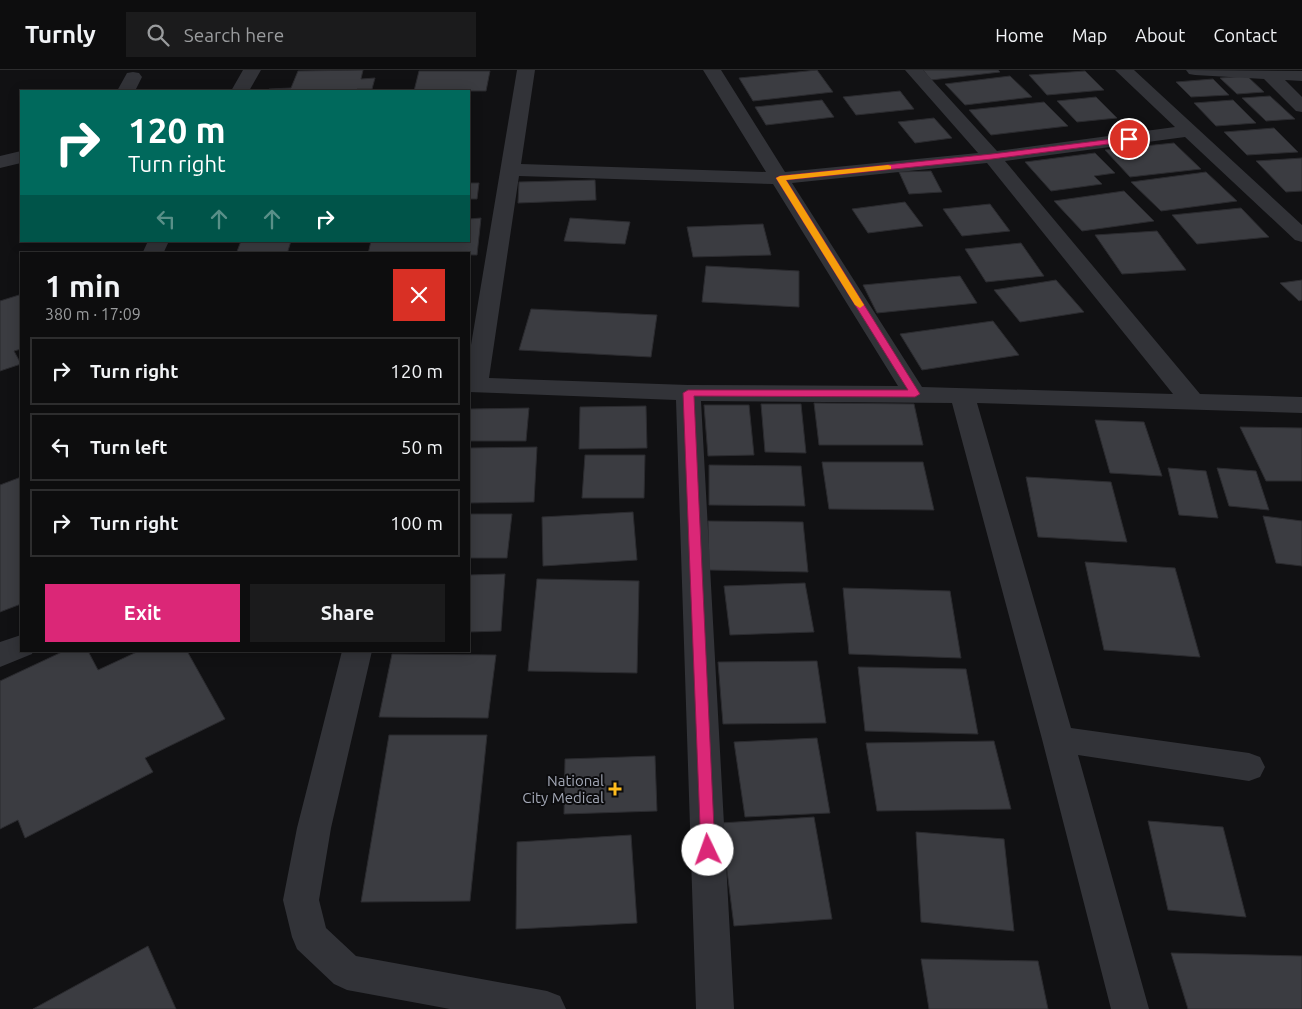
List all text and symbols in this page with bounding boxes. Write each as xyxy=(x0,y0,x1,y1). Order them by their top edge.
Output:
search box xyxy=(126,12,476,57)
text: Turnly xyxy=(25,21,96,48)
icon: search xyxy=(144,21,172,49)
text: Search here xyxy=(184,24,284,46)
text: Home xyxy=(995,25,1044,45)
text: Map xyxy=(1072,25,1107,45)
text: About xyxy=(1135,25,1185,45)
text: Contact xyxy=(1213,25,1277,45)
icon: right xyxy=(45,110,110,175)
text: 120 m xyxy=(128,110,226,150)
pin xyxy=(1108,118,1150,160)
icon: arrive xyxy=(1115,125,1143,153)
text: Turn right xyxy=(128,151,226,176)
icon: left xyxy=(152,205,180,233)
icon: ahead xyxy=(205,205,233,233)
icon: ahead xyxy=(258,205,286,233)
icon: right xyxy=(311,205,339,233)
text: 1 min xyxy=(45,269,121,303)
button: close xyxy=(393,269,445,321)
text: 380 m · 17:09 xyxy=(45,305,141,323)
icon: right xyxy=(47,357,75,385)
text: Turn right xyxy=(90,360,178,382)
text: 120 m xyxy=(390,360,443,382)
icon: left xyxy=(47,433,75,461)
text: Turn left xyxy=(90,436,168,458)
text: 50 m xyxy=(401,436,443,458)
icon: right xyxy=(47,509,75,537)
text: Turn right xyxy=(90,512,178,534)
text: 100 m xyxy=(390,512,443,534)
button: Exit xyxy=(45,584,240,642)
button: Share xyxy=(250,584,445,642)
place label: National City Medical xyxy=(522,772,604,806)
marker: National City Medical xyxy=(608,782,622,796)
position arrow xyxy=(681,823,733,875)

